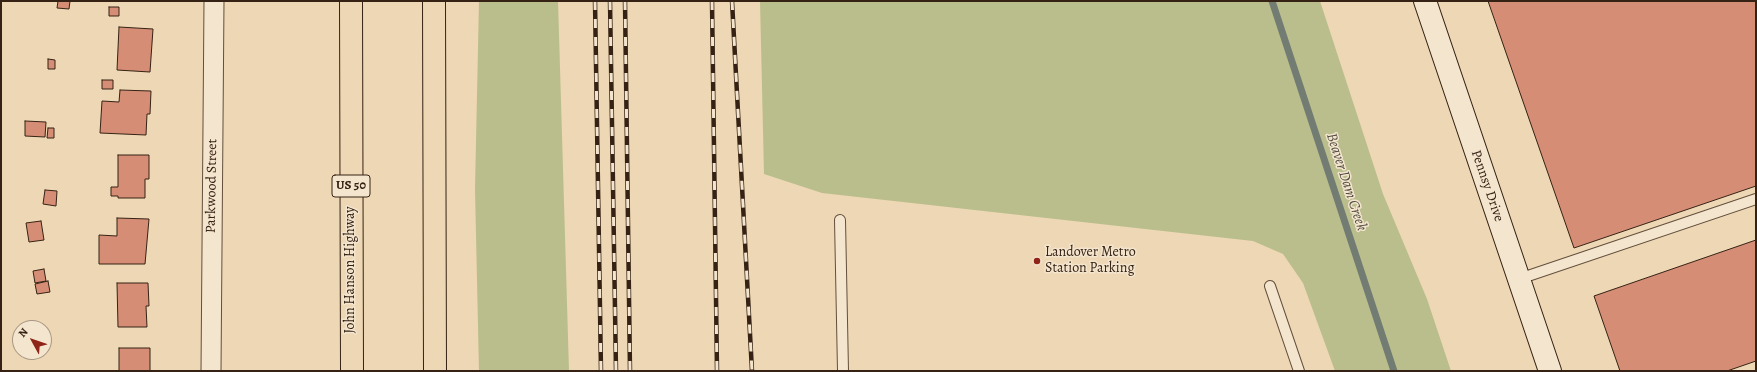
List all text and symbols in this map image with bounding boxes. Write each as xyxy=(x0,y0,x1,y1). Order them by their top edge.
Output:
water label: Beaver Dam Creek xyxy=(1322,131,1370,233)
street label: Parkwood Street xyxy=(203,139,221,233)
street label: Pennsy Drive xyxy=(1467,148,1507,224)
road number: US 50 xyxy=(332,175,370,197)
street label: John Hanson Highway xyxy=(343,206,359,334)
place label: Landover Metro Station Parking xyxy=(1045,245,1136,278)
marker: Landover Metro Station Parking xyxy=(1032,256,1042,266)
north arrow xyxy=(12,320,52,360)
text: N xyxy=(15,325,32,341)

